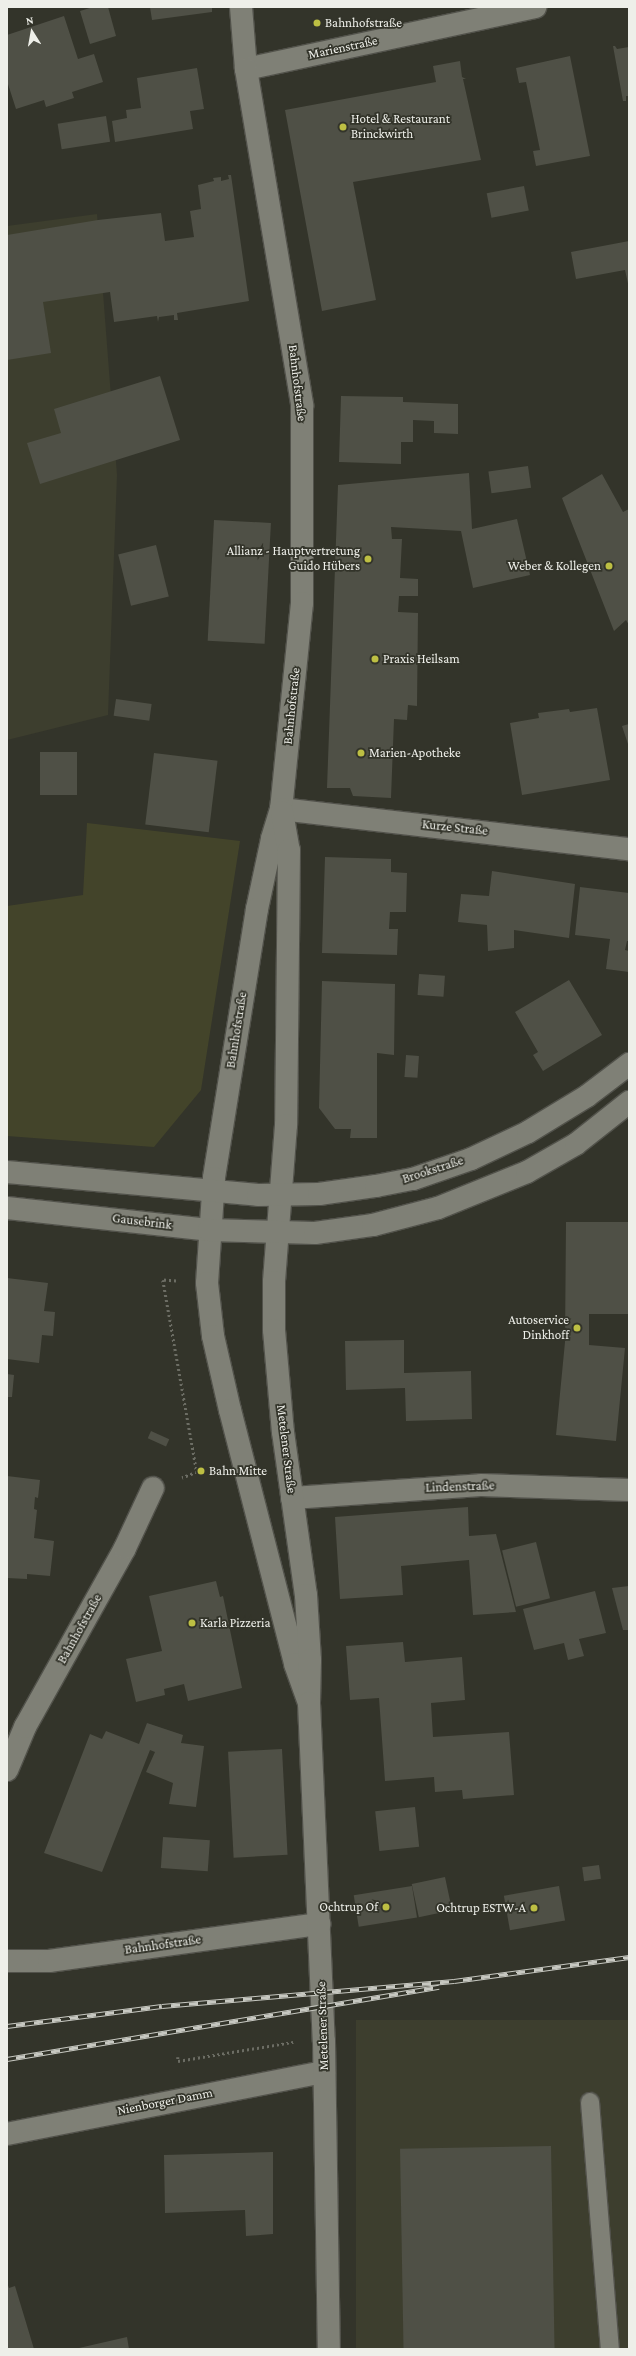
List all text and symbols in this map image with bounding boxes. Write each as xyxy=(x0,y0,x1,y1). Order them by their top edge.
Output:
north arrow xyxy=(12,12,52,52)
text: N xyxy=(25,14,35,27)
place label: Bahnhofstraße xyxy=(325,15,402,31)
marker: Bahnhofstraße xyxy=(312,18,322,28)
street label: Marienstraße xyxy=(307,33,379,63)
place label: Hotel & Restaurant Brinckwirth xyxy=(351,112,450,143)
marker: Hotel & Restaurant Brinckwirth xyxy=(338,122,348,132)
street label: Bahnhofstraße xyxy=(285,344,309,422)
place label: Allianz - Hauptvertretung Guido Hübers xyxy=(227,544,360,575)
marker: Allianz - Hauptvertretung Guido Hübers xyxy=(363,554,373,564)
place label: Weber & Kollegen xyxy=(508,558,601,574)
marker: Weber & Kollegen xyxy=(604,561,614,571)
place label: Praxis Heilsam xyxy=(383,651,460,667)
marker: Praxis Heilsam xyxy=(370,654,380,664)
street label: Bahnhofstraße xyxy=(280,667,304,745)
place label: Marien-Apotheke xyxy=(369,745,461,761)
marker: Marien-Apotheke xyxy=(356,748,366,758)
street label: Kurze Straße xyxy=(421,817,489,839)
street label: Bahnhofstraße xyxy=(223,991,251,1069)
street label: Brookstraße xyxy=(401,1153,465,1187)
street label: Gausebrink xyxy=(111,1211,173,1233)
place label: Autoservice Dinkhoff xyxy=(508,1313,569,1344)
marker: Autoservice Dinkhoff xyxy=(572,1323,582,1333)
street label: Metelener Straße xyxy=(273,1404,299,1494)
place label: Bahn Mitte xyxy=(209,1463,267,1479)
marker: Bahn Mitte xyxy=(196,1466,206,1476)
street label: Lindenstraße xyxy=(425,1478,495,1496)
street label: Bahnhofstraße xyxy=(55,1592,105,1666)
place label: Karla Pizzeria xyxy=(200,1615,270,1631)
marker: Karla Pizzeria xyxy=(187,1618,197,1628)
place label: Ochtrup Of xyxy=(319,1899,378,1915)
place label: Ochtrup ESTW-A xyxy=(436,1900,526,1916)
marker: Ochtrup Of xyxy=(381,1902,391,1912)
marker: Ochtrup ESTW-A xyxy=(529,1903,539,1913)
street label: Bahnhofstraße xyxy=(124,1932,202,1958)
street label: Metelener Straße xyxy=(314,1981,332,2071)
street label: Nienborger Damm xyxy=(116,2085,214,2119)

